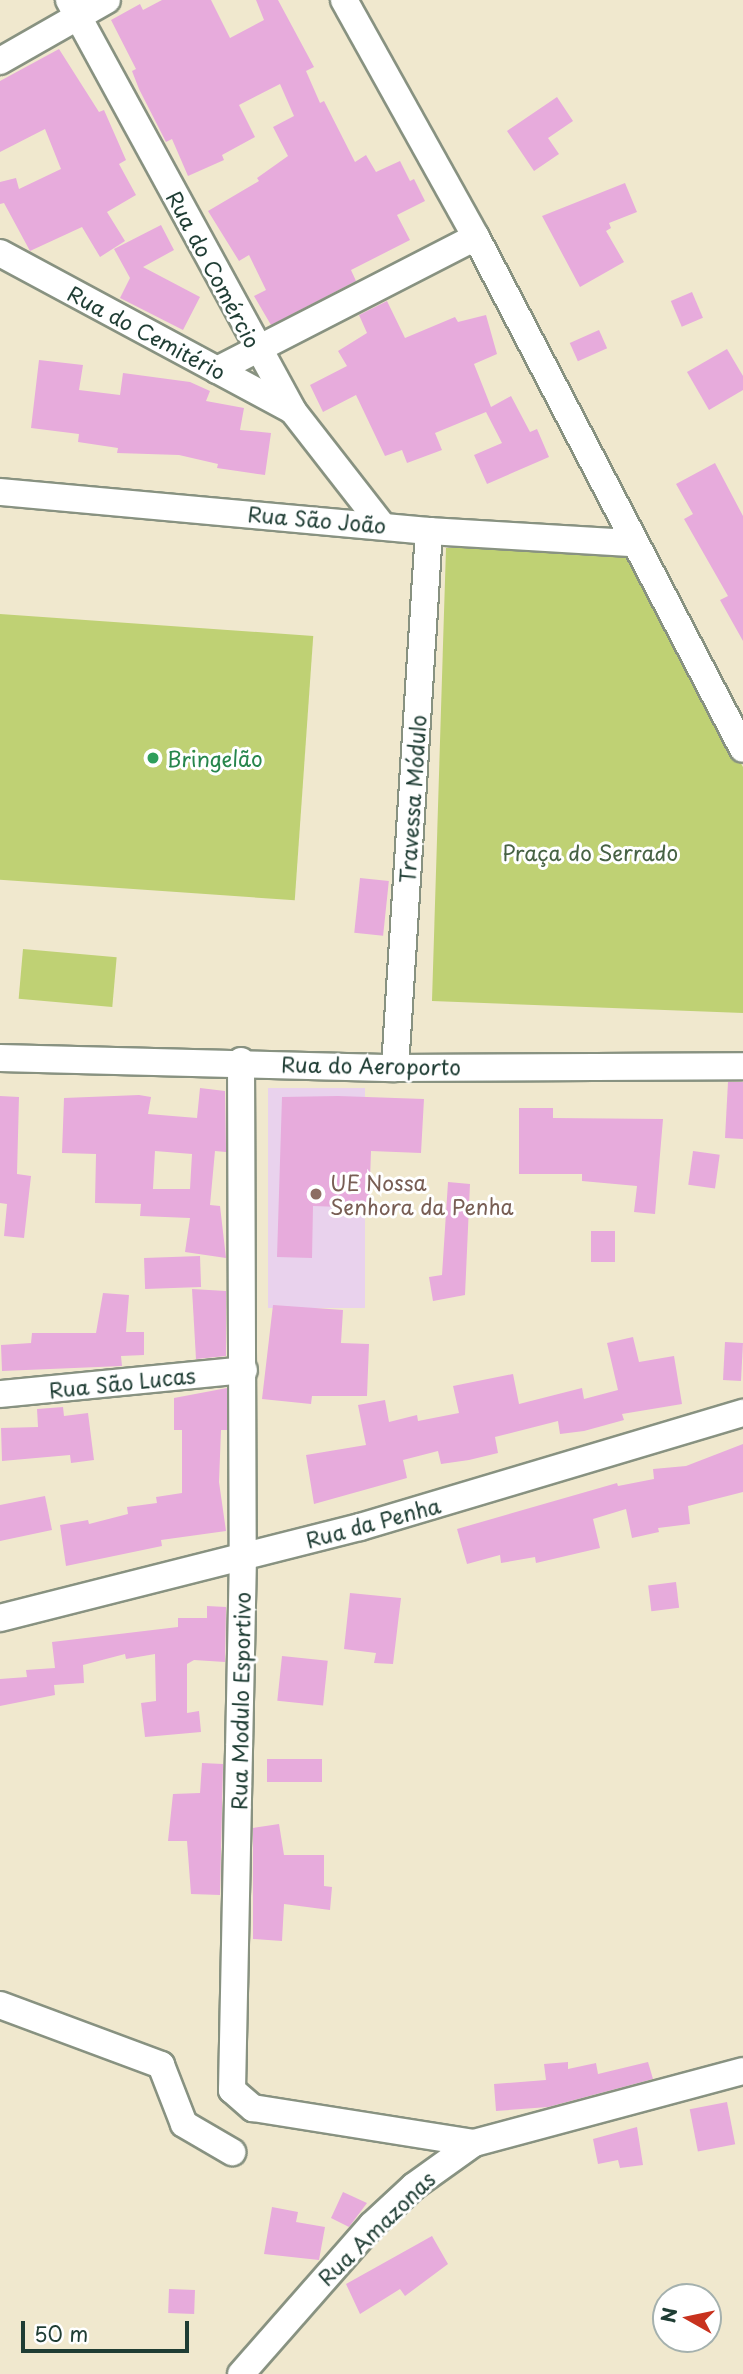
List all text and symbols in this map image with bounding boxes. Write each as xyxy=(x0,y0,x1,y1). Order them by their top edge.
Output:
street label: Rua do Comércio xyxy=(162,186,266,352)
street label: Rua do Cemitério xyxy=(64,280,230,384)
street label: Rua São João xyxy=(246,500,388,538)
street label: Travessa Módulo xyxy=(394,714,430,884)
place label: Bringelão xyxy=(167,745,263,771)
marker: Bringelão xyxy=(145,750,161,766)
park label: Praça do Serrado xyxy=(502,839,678,865)
street label: Rua do Aeroporto xyxy=(281,1051,461,1079)
place label: UE Nossa Senhora da Penha xyxy=(330,1169,513,1219)
marker: UE Nossa Senhora da Penha xyxy=(308,1186,324,1202)
street label: Rua São Lucas xyxy=(47,1362,197,1402)
street label: Rua da Penha xyxy=(302,1492,444,1552)
street label: Rua Modulo Esportivo xyxy=(225,1591,255,1811)
street label: Rua Amazonas xyxy=(312,2166,440,2290)
north arrow xyxy=(652,2283,722,2353)
text: N xyxy=(653,2305,683,2325)
scale bar xyxy=(24,2308,192,2352)
text: 50 m xyxy=(34,2317,88,2349)

